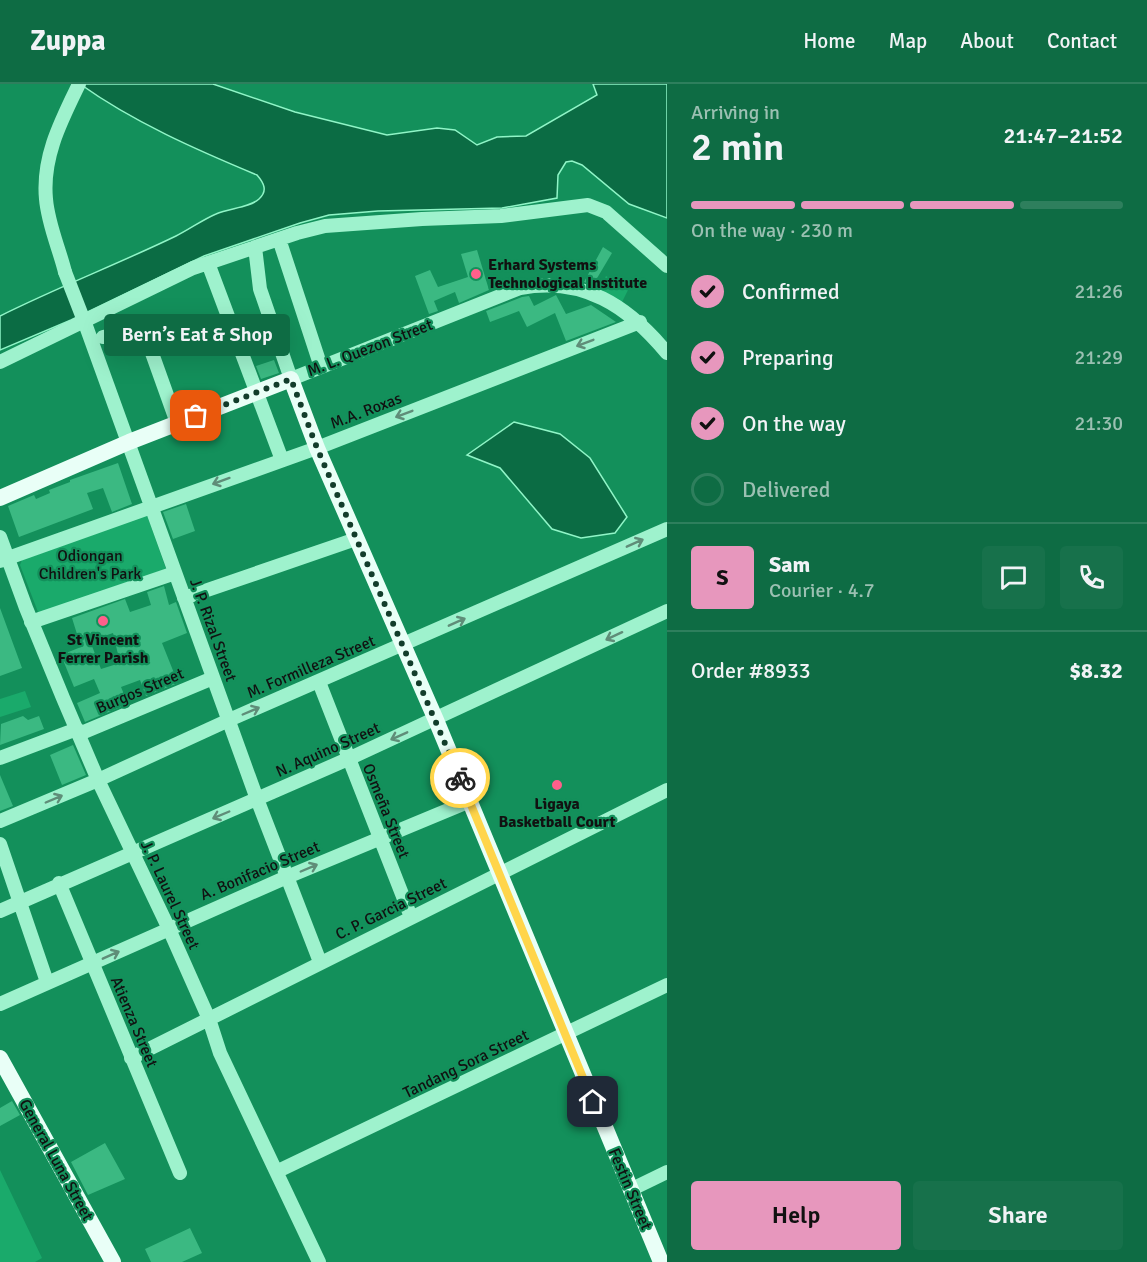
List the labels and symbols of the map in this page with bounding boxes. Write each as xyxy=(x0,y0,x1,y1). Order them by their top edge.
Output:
place label: Erhard Systems Technological Institute xyxy=(488,255,647,293)
marker: Erhard Systems Technological Institute xyxy=(469,267,483,281)
callout: Bern’s Eat & Shop xyxy=(103,314,289,356)
street label: M. L. Quezon Street xyxy=(304,315,436,381)
one-way arrow xyxy=(577,339,595,350)
street label: M.A. Roxas xyxy=(327,388,405,434)
pin xyxy=(170,390,221,441)
one-way arrow xyxy=(395,409,413,420)
one-way arrow xyxy=(212,477,230,488)
one-way arrow xyxy=(626,537,644,548)
park label: Odiongan Children's Park xyxy=(39,546,141,584)
street label: J. P. Rizal Street xyxy=(185,576,241,685)
marker: St Vincent Ferrer Parish xyxy=(96,614,110,628)
one-way arrow xyxy=(447,615,465,627)
place label: St Vincent Ferrer Parish xyxy=(58,630,149,668)
street label: M. Formilleza Street xyxy=(244,631,378,703)
one-way arrow xyxy=(606,631,624,643)
street label: Burgos Street xyxy=(93,663,187,718)
one-way arrow xyxy=(242,705,260,716)
street label: N. Aquino Street xyxy=(273,718,384,782)
one-way arrow xyxy=(391,731,409,743)
courier xyxy=(430,748,490,808)
street label: Osmeña Street xyxy=(358,761,414,862)
marker: Ligaya Basketball Court xyxy=(550,778,564,792)
one-way arrow xyxy=(44,793,63,804)
place label: Ligaya Basketball Court xyxy=(498,794,616,832)
one-way arrow xyxy=(212,809,230,821)
street label: J. P. Laurel Street xyxy=(136,837,204,953)
street label: A. Bonifacio Street xyxy=(197,837,323,905)
one-way arrow xyxy=(299,862,318,873)
street label: C. P. Garcia Street xyxy=(332,873,450,945)
one-way arrow xyxy=(102,948,120,960)
street label: Atienza Street xyxy=(106,974,162,1071)
street label: Tandang Sora Street xyxy=(400,1025,532,1103)
pin xyxy=(567,1076,618,1127)
street label: General Luna Street xyxy=(14,1096,98,1225)
street label: Festin Street xyxy=(604,1145,656,1233)

